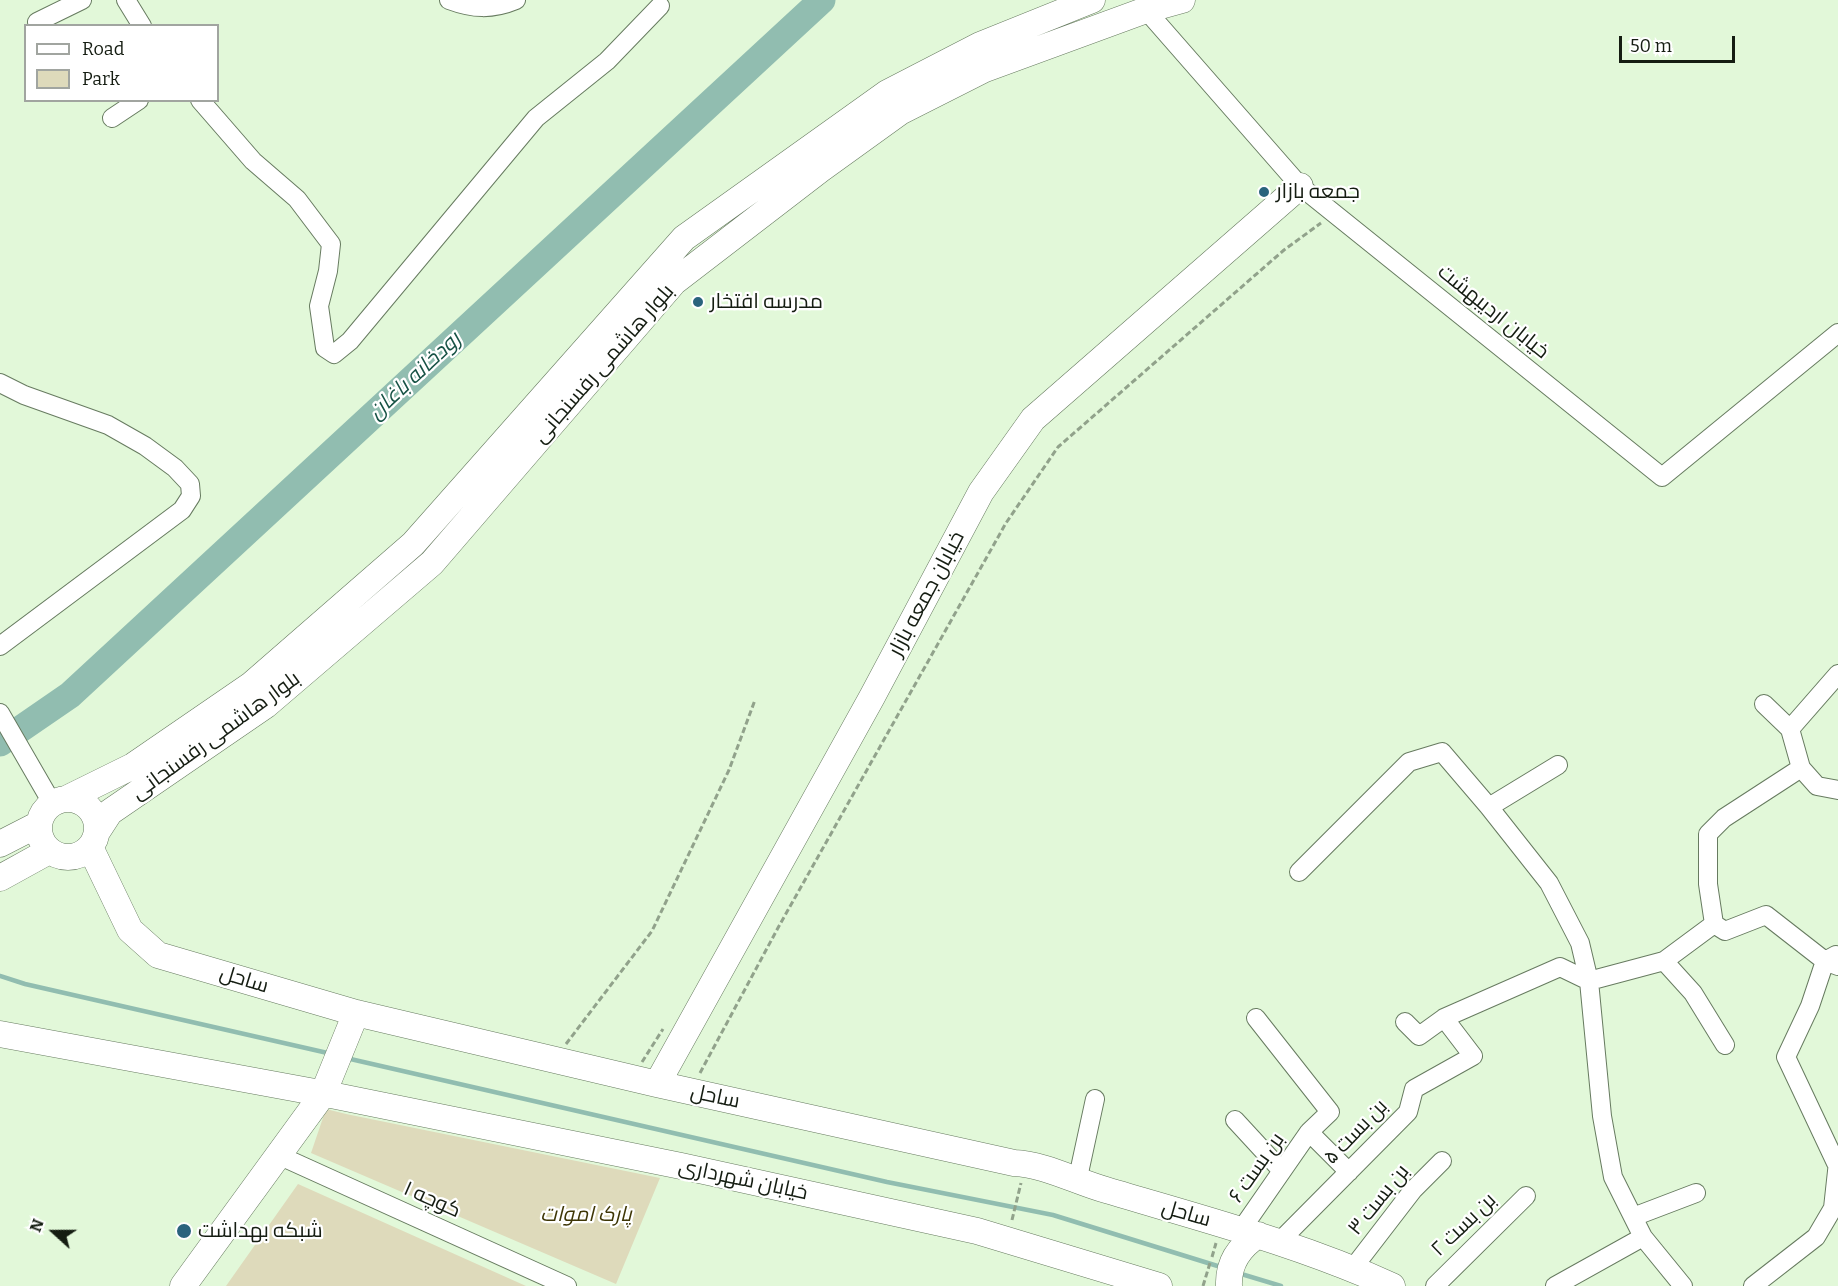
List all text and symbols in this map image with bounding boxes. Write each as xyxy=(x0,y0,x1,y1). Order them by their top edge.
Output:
legend xyxy=(24,24,219,102)
scale bar xyxy=(1622,24,1738,62)
text: 50 m xyxy=(1630,35,1672,57)
text: Road xyxy=(82,38,124,60)
text: Park xyxy=(82,68,120,90)
place label: جمعه بازار xyxy=(1276,179,1360,205)
marker: جمعه بازار xyxy=(1257,185,1271,199)
street label: خیابان اردیبهشت xyxy=(1432,259,1554,365)
street label: بلوار هاشمی رفسنجانی xyxy=(528,279,680,449)
place label: مدرسه افتخار xyxy=(710,289,823,315)
marker: مدرسه افتخار xyxy=(691,295,705,309)
water label: رودخانه باغان xyxy=(363,327,467,425)
street label: خیابان جمعه بازار xyxy=(883,527,971,661)
street label: بلوار هاشمی رفسنجانی xyxy=(127,666,305,806)
street label: ساحل xyxy=(216,961,272,999)
street label: ساحل xyxy=(688,1079,742,1115)
street label: بن بست ۵ xyxy=(1319,1094,1393,1170)
street label: بن بست ۶ xyxy=(1224,1128,1290,1208)
street label: خیابان شهرداری xyxy=(676,1154,810,1206)
street label: بن بست ۳ xyxy=(1343,1160,1415,1240)
street label: کوچه ۱ xyxy=(400,1176,464,1224)
street label: بن بست ۲ xyxy=(1426,1188,1502,1262)
street label: ساحل xyxy=(1159,1195,1213,1233)
north arrow xyxy=(24,1202,84,1262)
park label: پارک اموات xyxy=(540,1202,632,1228)
text: N xyxy=(26,1216,48,1235)
place label: شبکه بهداشت xyxy=(198,1218,323,1244)
marker: شبکه بهداشت xyxy=(175,1222,193,1240)

